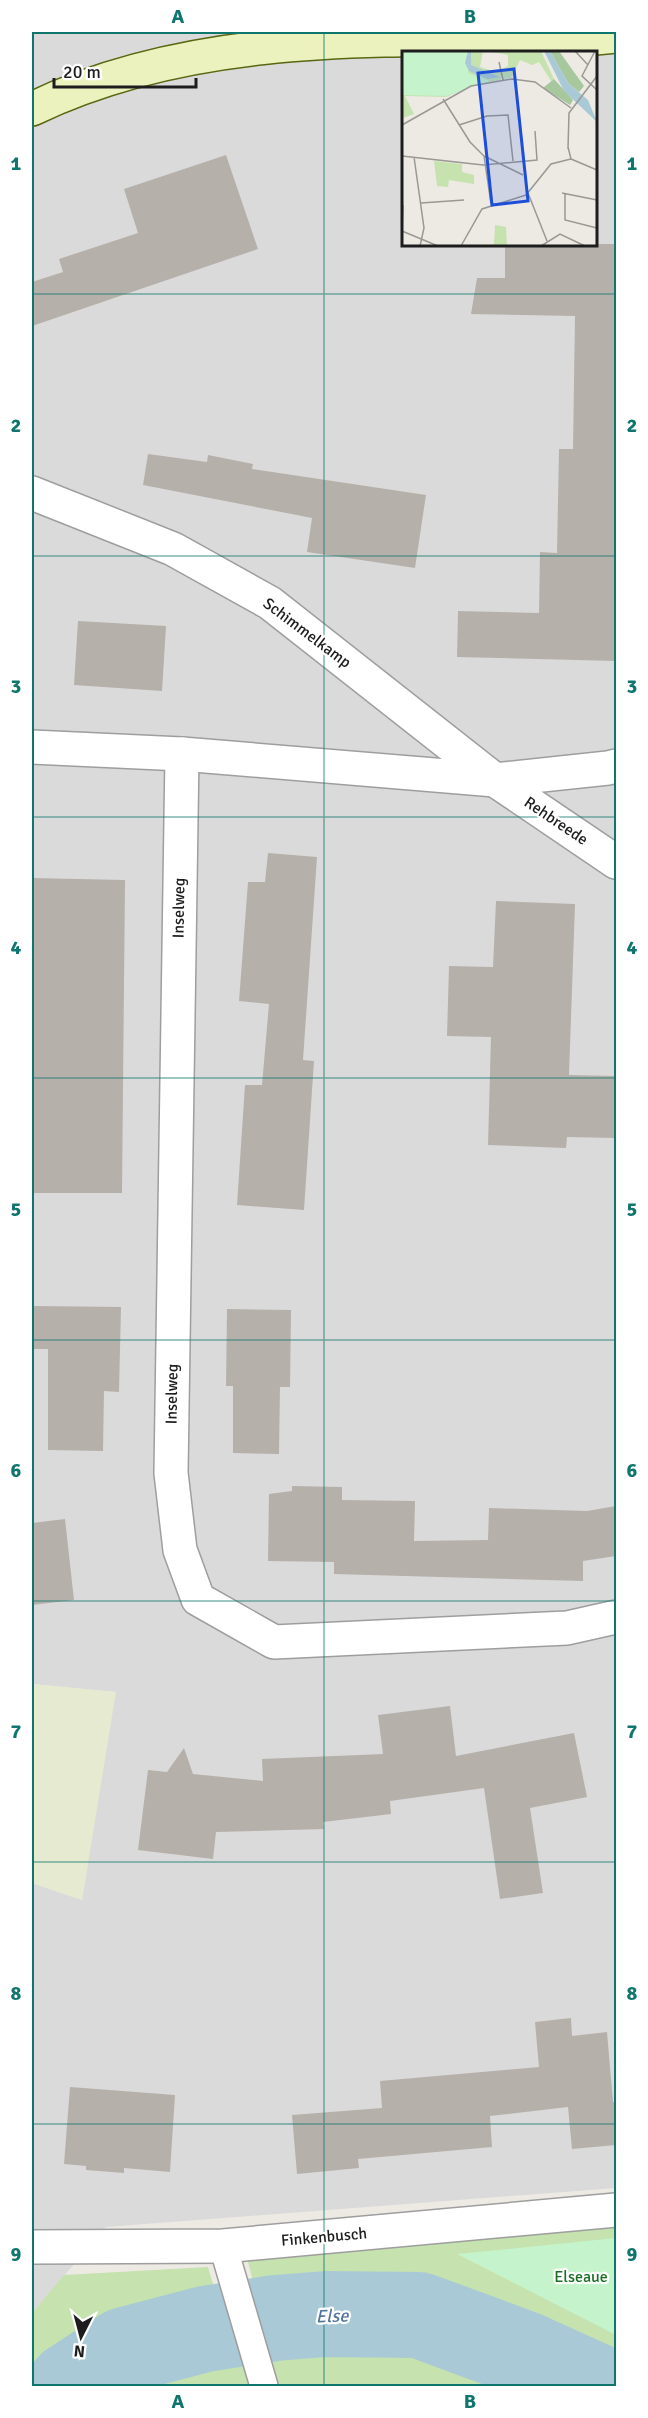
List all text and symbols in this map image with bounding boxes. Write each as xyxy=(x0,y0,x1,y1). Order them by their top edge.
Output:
text: A xyxy=(172,4,185,29)
text: B xyxy=(464,4,476,29)
scale bar xyxy=(54,51,196,89)
inset map xyxy=(402,51,597,246)
text: 20 m xyxy=(63,61,101,83)
text: 1 xyxy=(11,151,22,176)
text: 1 xyxy=(627,151,638,176)
text: 2 xyxy=(11,413,21,438)
text: 2 xyxy=(627,413,637,438)
street label: Schimmelkamp xyxy=(259,593,355,673)
text: 3 xyxy=(11,674,21,699)
text: 3 xyxy=(627,674,637,699)
street label: Rehbreede xyxy=(520,792,592,850)
street label: Inselweg xyxy=(168,877,190,939)
text: 4 xyxy=(11,935,22,960)
text: 4 xyxy=(627,935,638,960)
text: 5 xyxy=(11,1197,21,1222)
text: 5 xyxy=(627,1197,637,1222)
street label: Inselweg xyxy=(161,1363,183,1425)
text: 6 xyxy=(11,1458,22,1483)
text: 6 xyxy=(627,1458,638,1483)
text: 7 xyxy=(11,1719,22,1744)
text: 7 xyxy=(627,1719,638,1744)
text: 8 xyxy=(11,1981,22,2006)
text: 8 xyxy=(627,1981,638,2006)
street label: Finkenbusch xyxy=(280,2223,368,2251)
text: 9 xyxy=(11,2242,22,2267)
text: 9 xyxy=(627,2242,638,2267)
park label: Elseaue xyxy=(554,2267,608,2287)
water label: Else xyxy=(315,2304,350,2328)
north arrow xyxy=(51,2307,111,2367)
text: N xyxy=(73,2340,86,2361)
text: A xyxy=(172,2389,185,2414)
text: B xyxy=(464,2389,476,2414)

